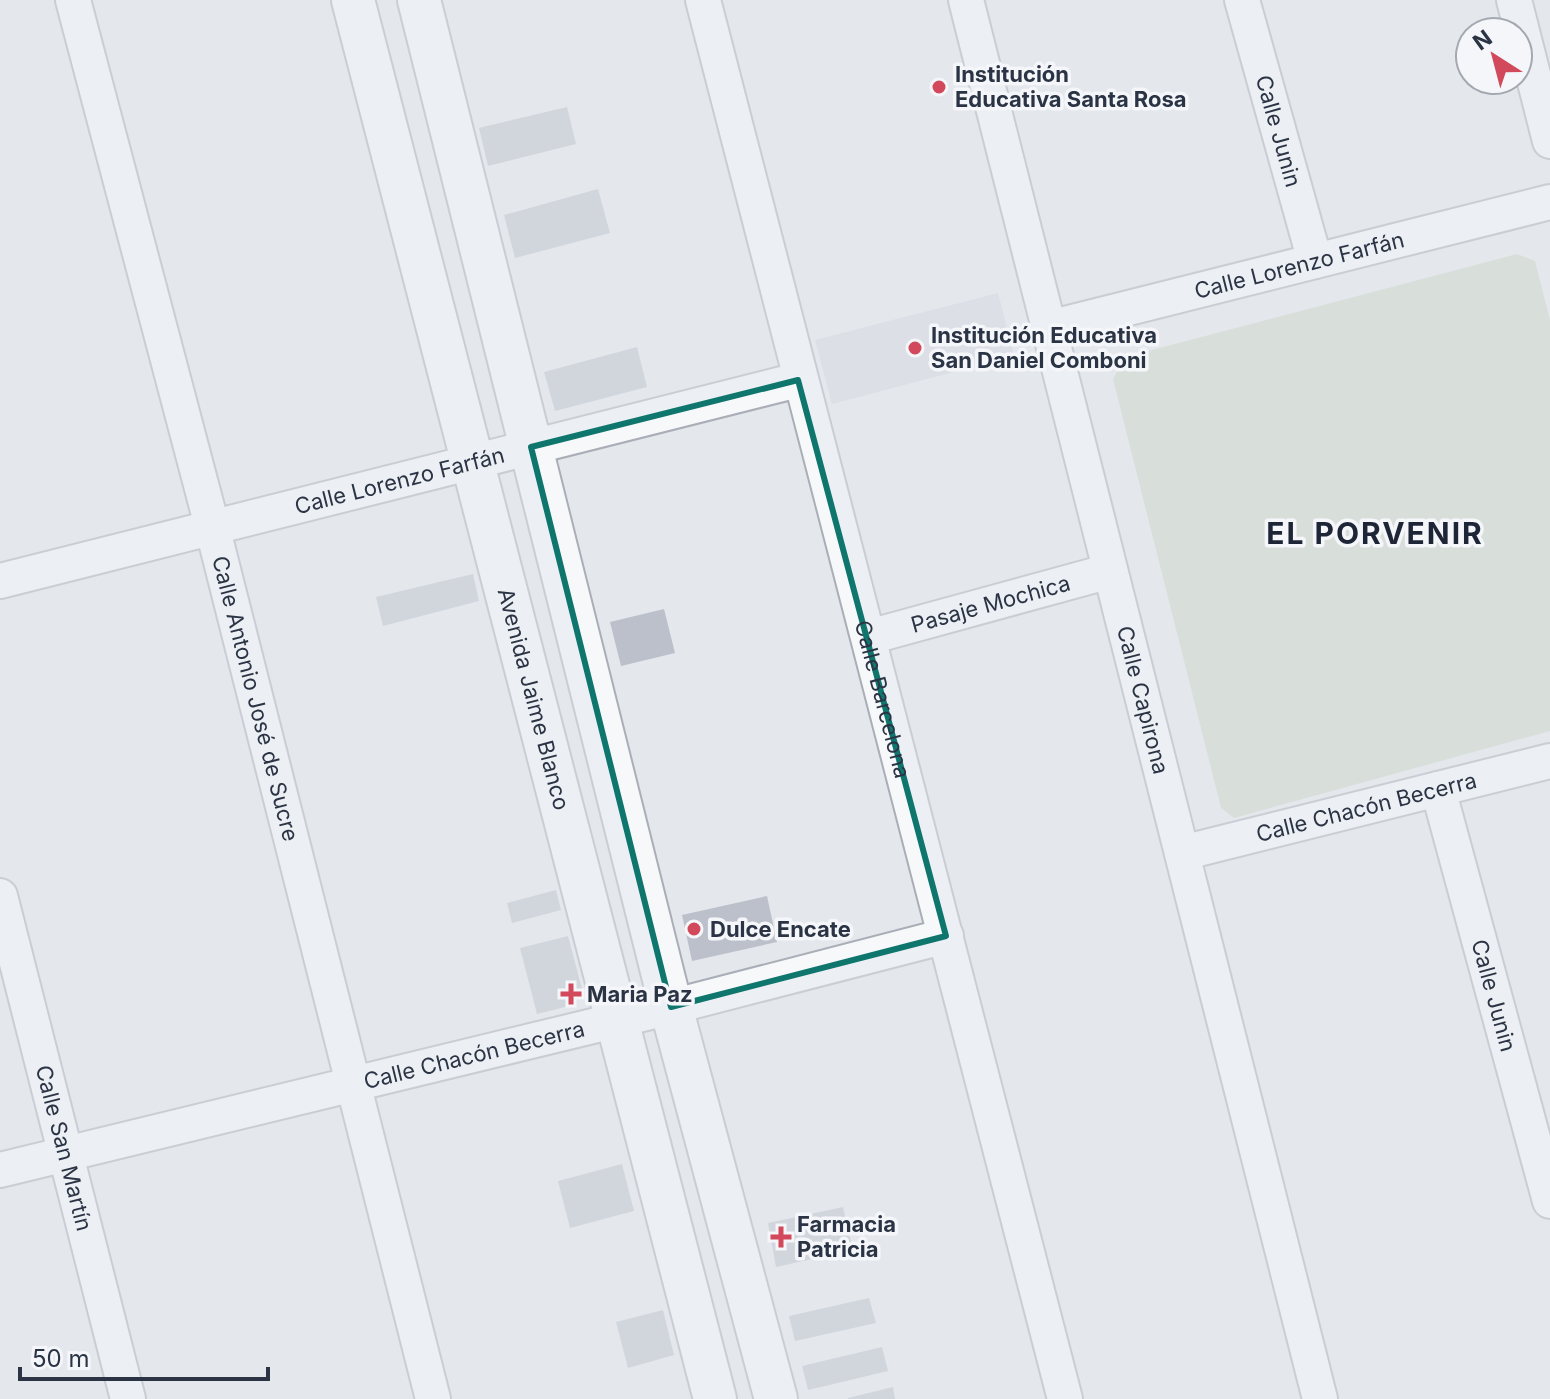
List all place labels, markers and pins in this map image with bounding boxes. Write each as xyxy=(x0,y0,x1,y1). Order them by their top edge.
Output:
place label: Institución Educativa Santa Rosa xyxy=(955,61,1187,112)
marker: Institución Educativa Santa Rosa xyxy=(930,78,948,96)
place label: Institución Educativa San Daniel Comboni xyxy=(931,322,1157,373)
marker: Institución Educativa San Daniel Comboni xyxy=(906,339,924,357)
place label: Dulce Encate xyxy=(710,916,851,942)
marker: Dulce Encate xyxy=(685,920,703,938)
place label: Maria Paz xyxy=(587,981,693,1007)
marker: Maria Paz xyxy=(562,985,580,1003)
place label: Farmacia Patricia xyxy=(797,1211,896,1262)
marker: Farmacia Patricia xyxy=(772,1228,790,1246)

